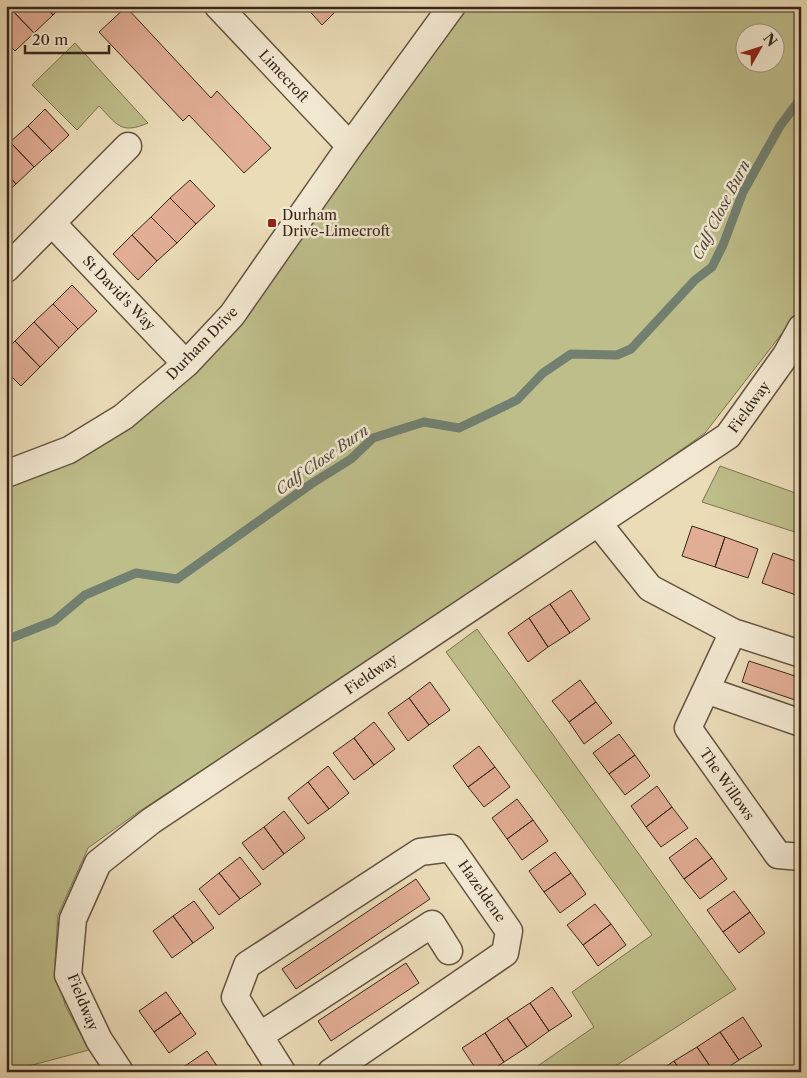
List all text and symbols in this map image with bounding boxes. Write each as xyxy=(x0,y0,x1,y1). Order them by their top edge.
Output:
scale bar xyxy=(25,22,109,54)
north arrow xyxy=(734,22,784,72)
text: N xyxy=(759,29,781,50)
text: 20 m xyxy=(32,30,68,49)
street label: Limecroft xyxy=(255,46,313,106)
water label: Calf Close Burn xyxy=(687,157,754,263)
place label: Durham Drive-Limecroft xyxy=(282,206,391,240)
marker: Durham Drive-Limecroft xyxy=(266,217,278,229)
street label: St David's Way xyxy=(79,252,159,334)
street label: Durham Drive xyxy=(162,302,242,383)
street label: Fieldway xyxy=(724,377,774,436)
water label: Calf Close Burn xyxy=(272,420,372,499)
street label: Fieldway xyxy=(341,650,401,698)
street label: The Willows xyxy=(696,745,758,823)
street label: Hazeldene xyxy=(454,857,510,926)
street label: Fieldway xyxy=(63,971,103,1033)

